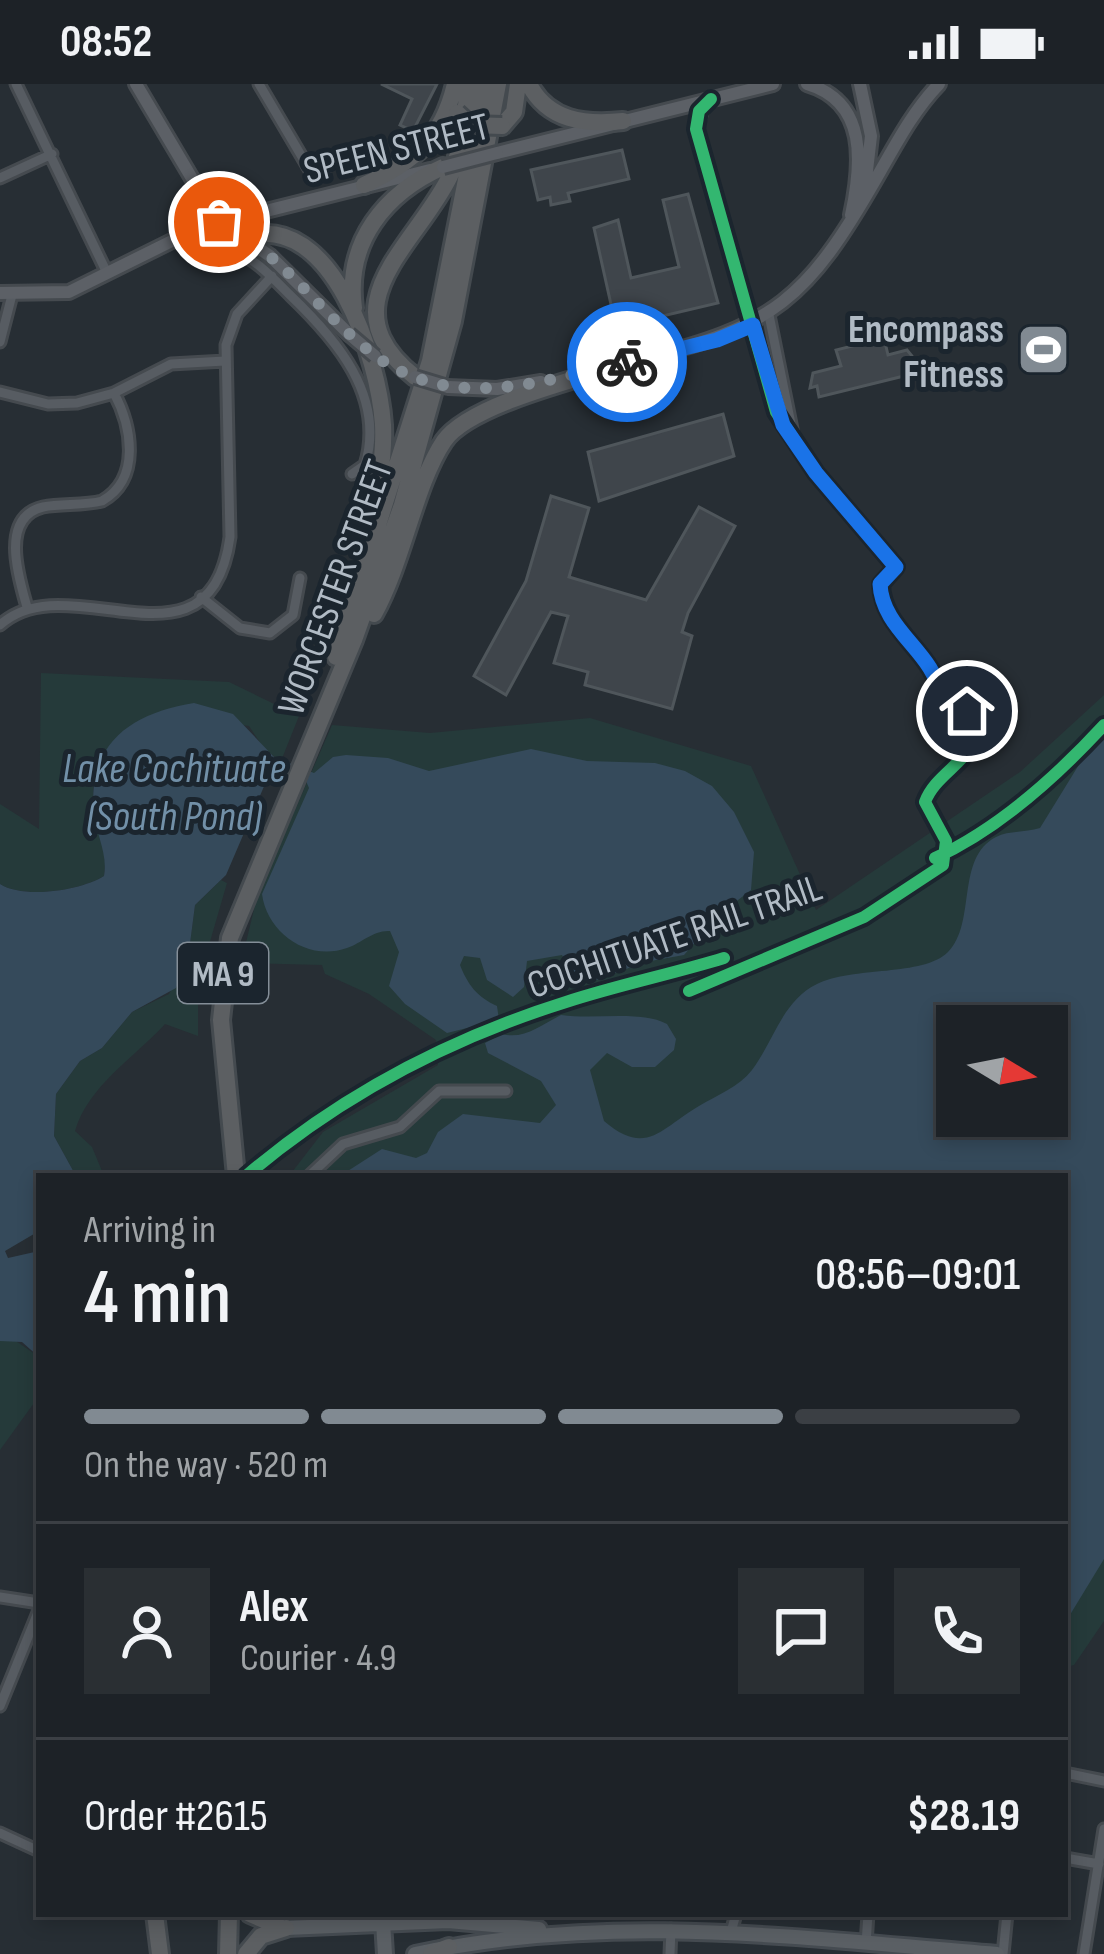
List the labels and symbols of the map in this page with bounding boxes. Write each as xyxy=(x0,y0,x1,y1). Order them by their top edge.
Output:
street label: SPEEN STREET xyxy=(299,104,494,195)
pin xyxy=(168,171,270,273)
courier xyxy=(567,302,687,422)
place label: Encompass Fitness xyxy=(848,307,1004,399)
sports icon: Encompass Fitness xyxy=(1015,322,1071,378)
street label: WORCESTER STREET xyxy=(268,454,404,722)
pin xyxy=(916,660,1018,762)
water label: Lake Cochituate (South Pond) xyxy=(62,744,286,843)
street label: COCHITUATE RAIL TRAIL xyxy=(522,865,828,1010)
road number: MA 9 xyxy=(178,943,268,1003)
north arrow xyxy=(936,1005,1068,1137)

